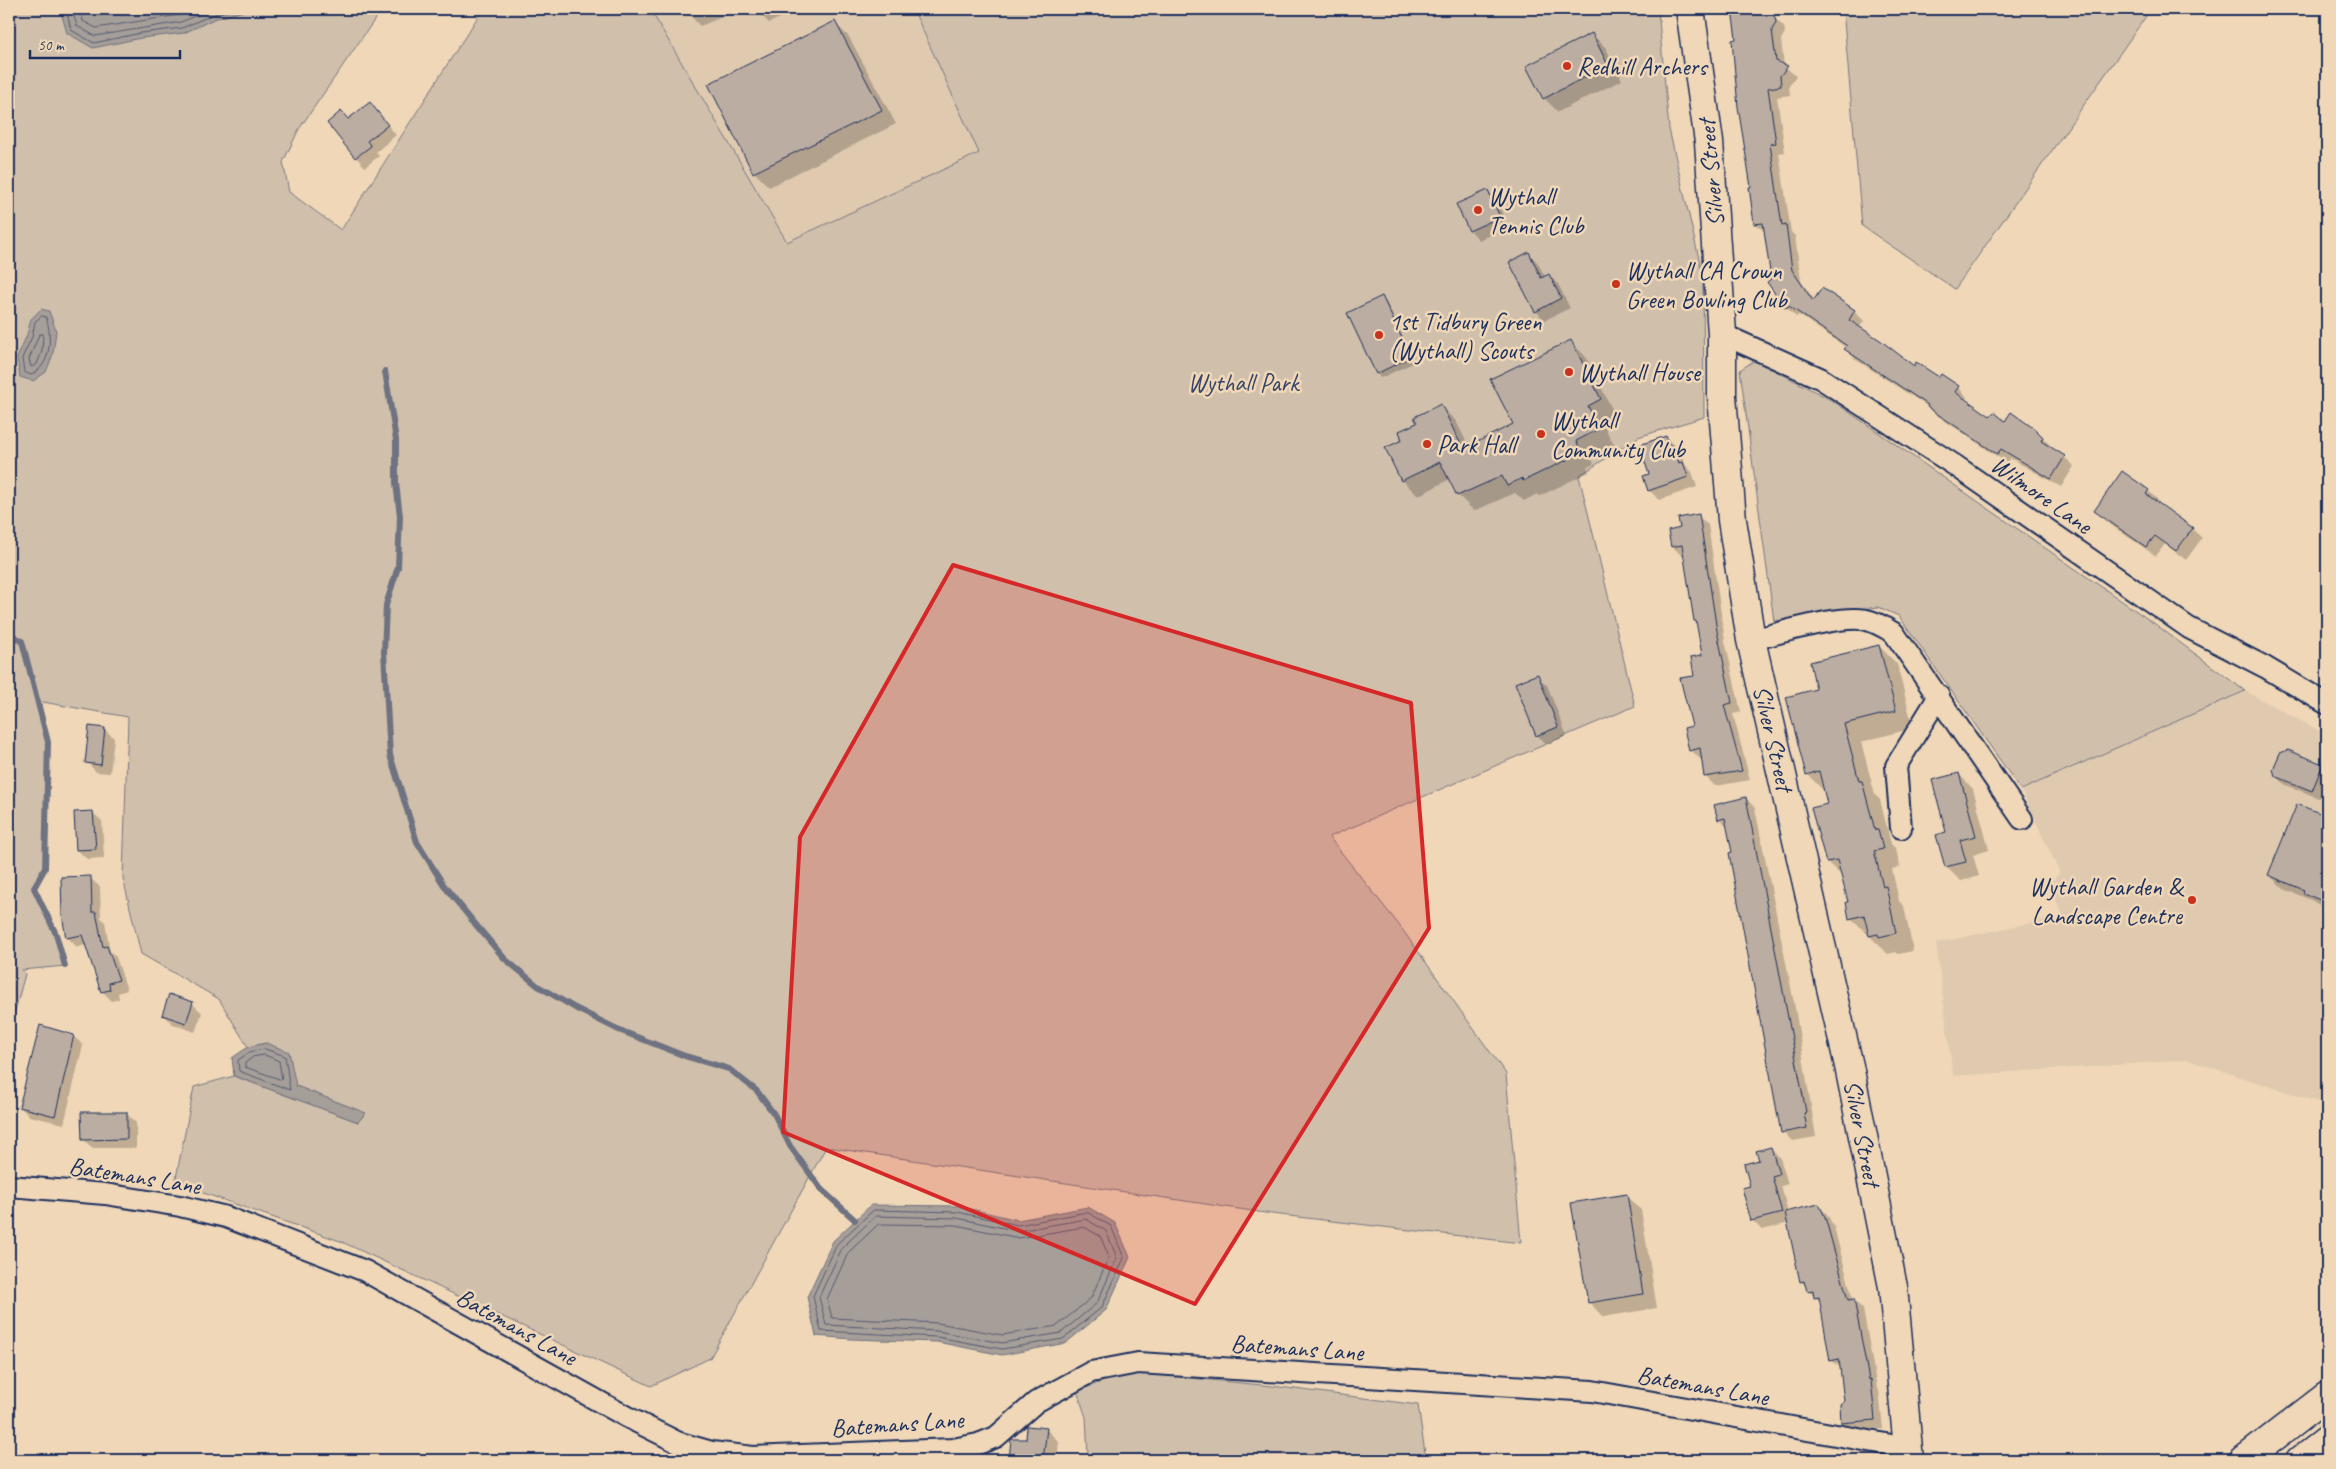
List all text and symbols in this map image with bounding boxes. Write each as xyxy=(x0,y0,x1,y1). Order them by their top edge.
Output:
scale bar xyxy=(30,28,180,60)
text: 50 m xyxy=(38,36,65,55)
place label: Redhill Archers xyxy=(1577,51,1709,83)
marker: Redhill Archers xyxy=(1561,60,1573,72)
street label: Silver Street xyxy=(1690,114,1732,228)
place label: Wythall Tennis Club xyxy=(1488,181,1585,242)
marker: Wythall Tennis Club xyxy=(1472,204,1484,216)
place label: Wythall CA Crown Green Bowling Club xyxy=(1626,255,1789,316)
marker: Wythall CA Crown Green Bowling Club xyxy=(1610,278,1622,290)
place label: 1st Tidbury Green (Wythall) Scouts xyxy=(1389,306,1542,367)
marker: 1st Tidbury Green (Wythall) Scouts xyxy=(1373,329,1385,341)
place label: Wythall House xyxy=(1579,357,1702,389)
marker: Wythall House xyxy=(1563,366,1575,378)
park label: Wythall Park xyxy=(1188,367,1300,399)
place label: Wythall Community Club xyxy=(1551,405,1687,466)
marker: Wythall Community Club xyxy=(1535,428,1547,440)
place label: Park Hall xyxy=(1437,429,1520,461)
marker: Park Hall xyxy=(1421,438,1433,450)
street label: Wilmore Lane xyxy=(1985,448,2100,542)
street label: Silver Street xyxy=(1745,682,1802,798)
place label: Wythall Garden & Landscape Centre xyxy=(2029,871,2185,932)
marker: Wythall Garden & Landscape Centre xyxy=(2186,894,2198,906)
street label: Silver Street xyxy=(1836,1077,1889,1193)
street label: Batemans Lane xyxy=(67,1150,205,1202)
street label: Batemans Lane xyxy=(451,1281,584,1374)
street label: Batemans Lane xyxy=(1230,1327,1366,1369)
street label: Batemans Lane xyxy=(1635,1359,1773,1414)
street label: Batemans Lane xyxy=(830,1403,966,1445)

